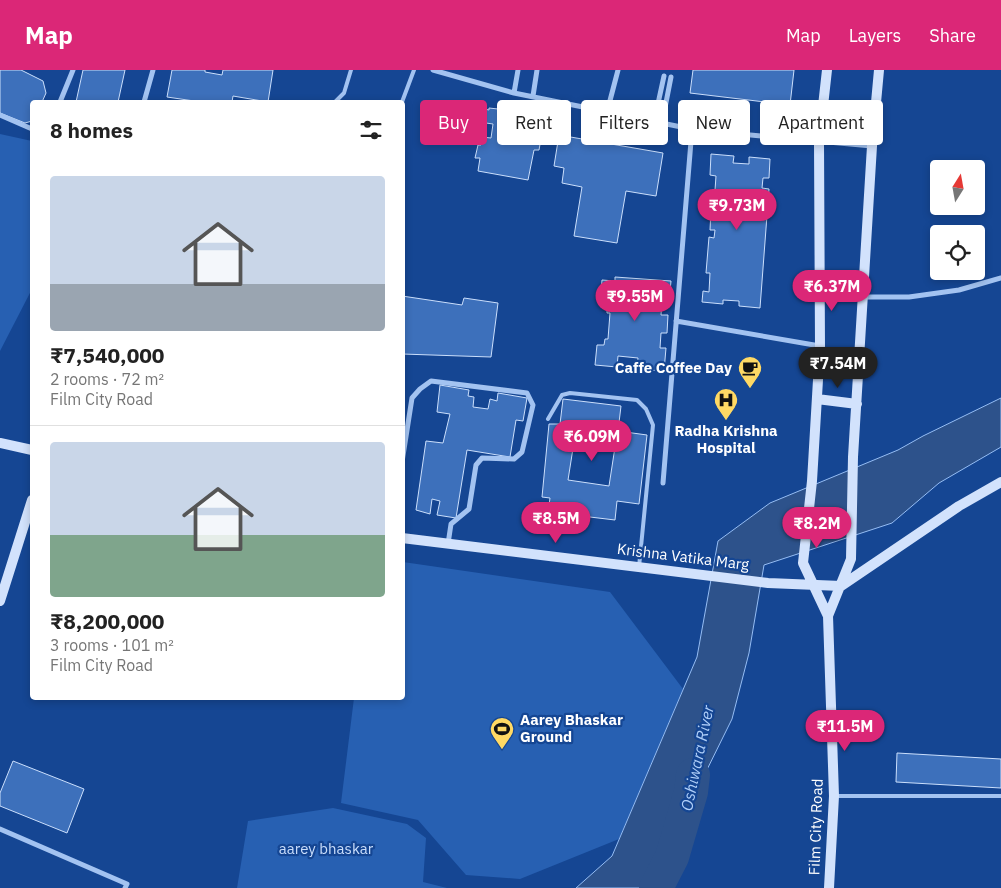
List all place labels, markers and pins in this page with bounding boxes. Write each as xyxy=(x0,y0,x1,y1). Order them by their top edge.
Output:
pin: ₹9.73M xyxy=(696,189,778,231)
pin: ₹6.37M xyxy=(791,270,873,312)
pin: ₹9.55M xyxy=(594,280,676,322)
pin: ₹7.54M xyxy=(797,346,879,389)
cafe icon: Caffe Coffee Day xyxy=(737,355,763,389)
place label: Caffe Coffee Day xyxy=(615,358,732,377)
hospital icon: Radha Krishna Hospital xyxy=(713,387,739,421)
pin: ₹6.09M xyxy=(551,420,633,462)
place label: Radha Krishna Hospital xyxy=(674,421,778,457)
pin: ₹8.5M xyxy=(521,502,591,544)
pin: ₹8.2M xyxy=(782,506,852,549)
place label: Aarey Bhaskar Ground xyxy=(520,710,623,746)
pin: ₹11.5M xyxy=(804,710,886,752)
sports icon: Aarey Bhaskar Ground xyxy=(489,716,515,750)

